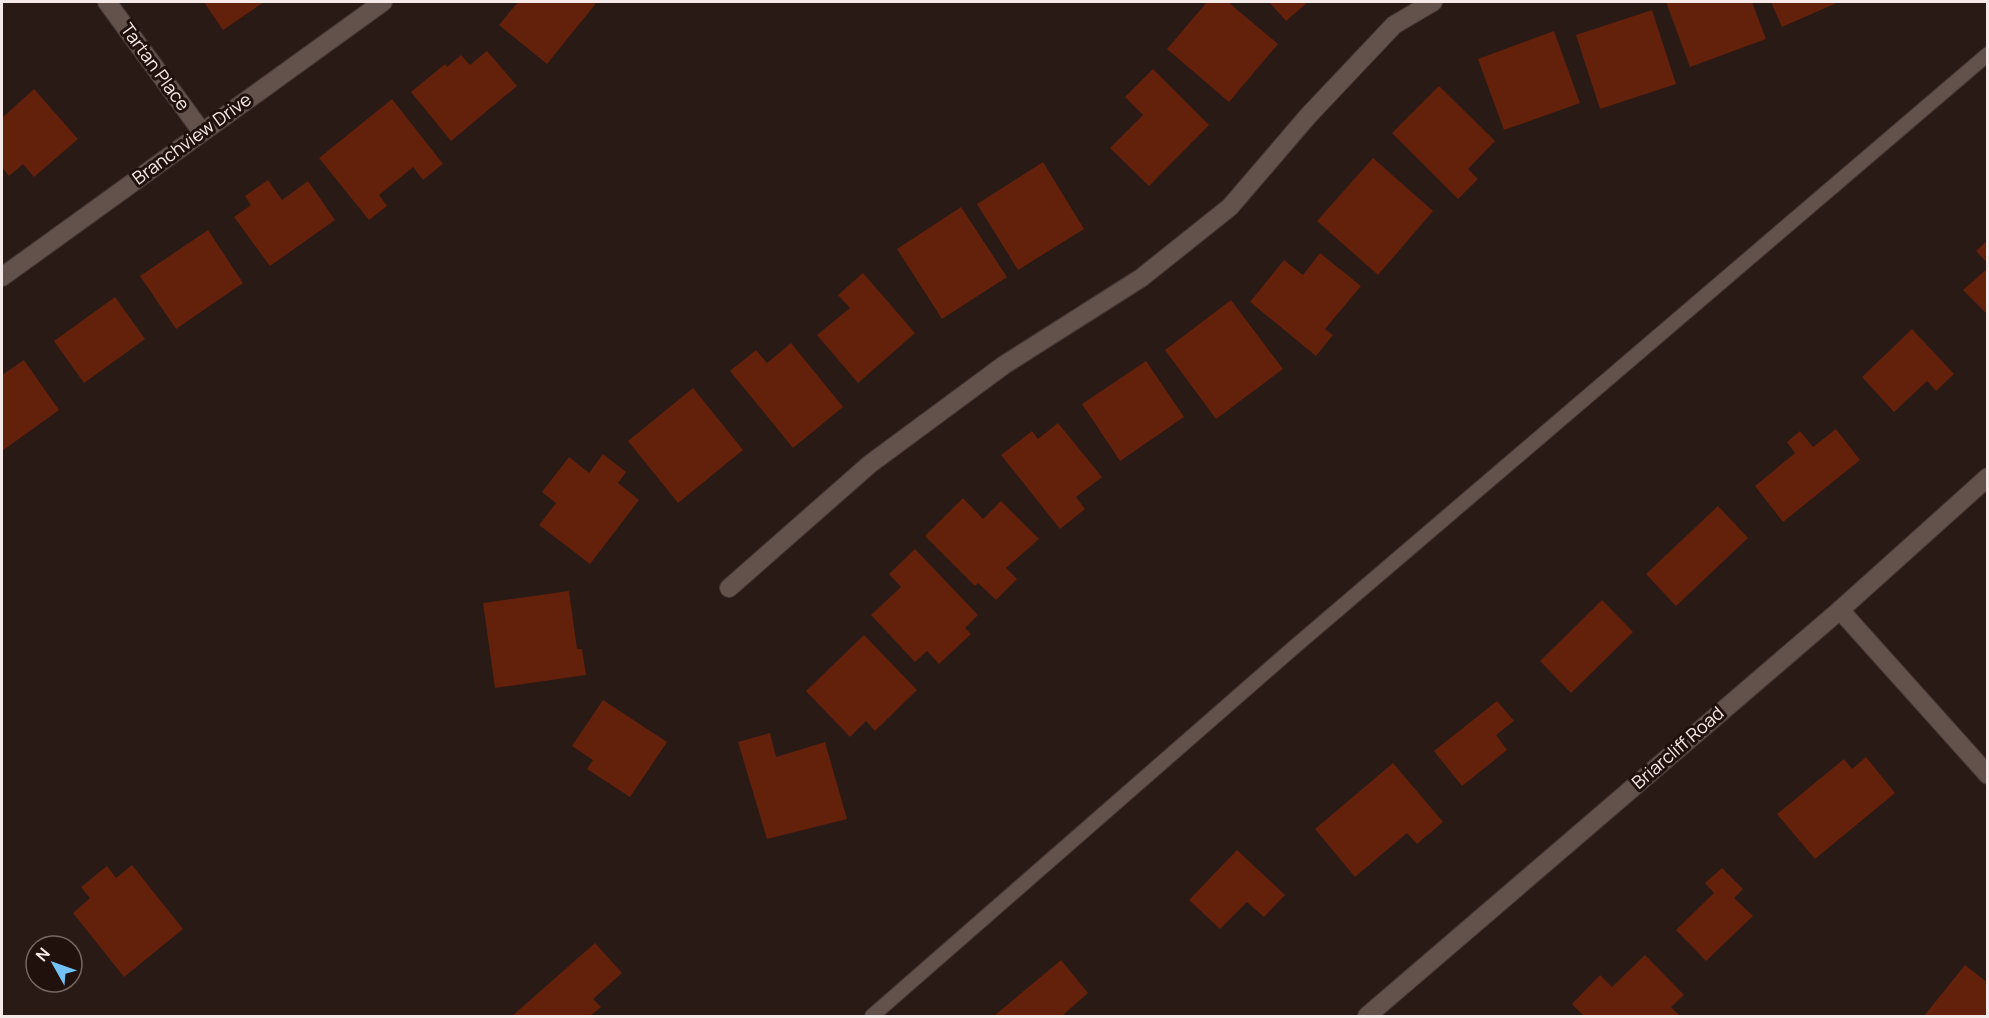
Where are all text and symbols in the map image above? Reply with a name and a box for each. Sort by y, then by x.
street label: Tartan Place [116,18,196,115]
street label: Branchview Drive [127,87,256,189]
street label: Briarcliff Road [1626,701,1728,794]
north arrow [24,934,84,994]
text: N [30,943,55,966]

